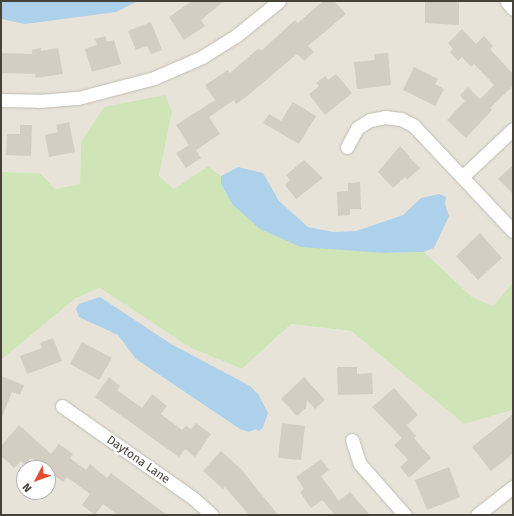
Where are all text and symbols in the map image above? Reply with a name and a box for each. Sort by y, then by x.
street label: Daytona Lane [104,433,172,487]
north arrow [16,460,56,500]
text: N [20,481,35,495]

